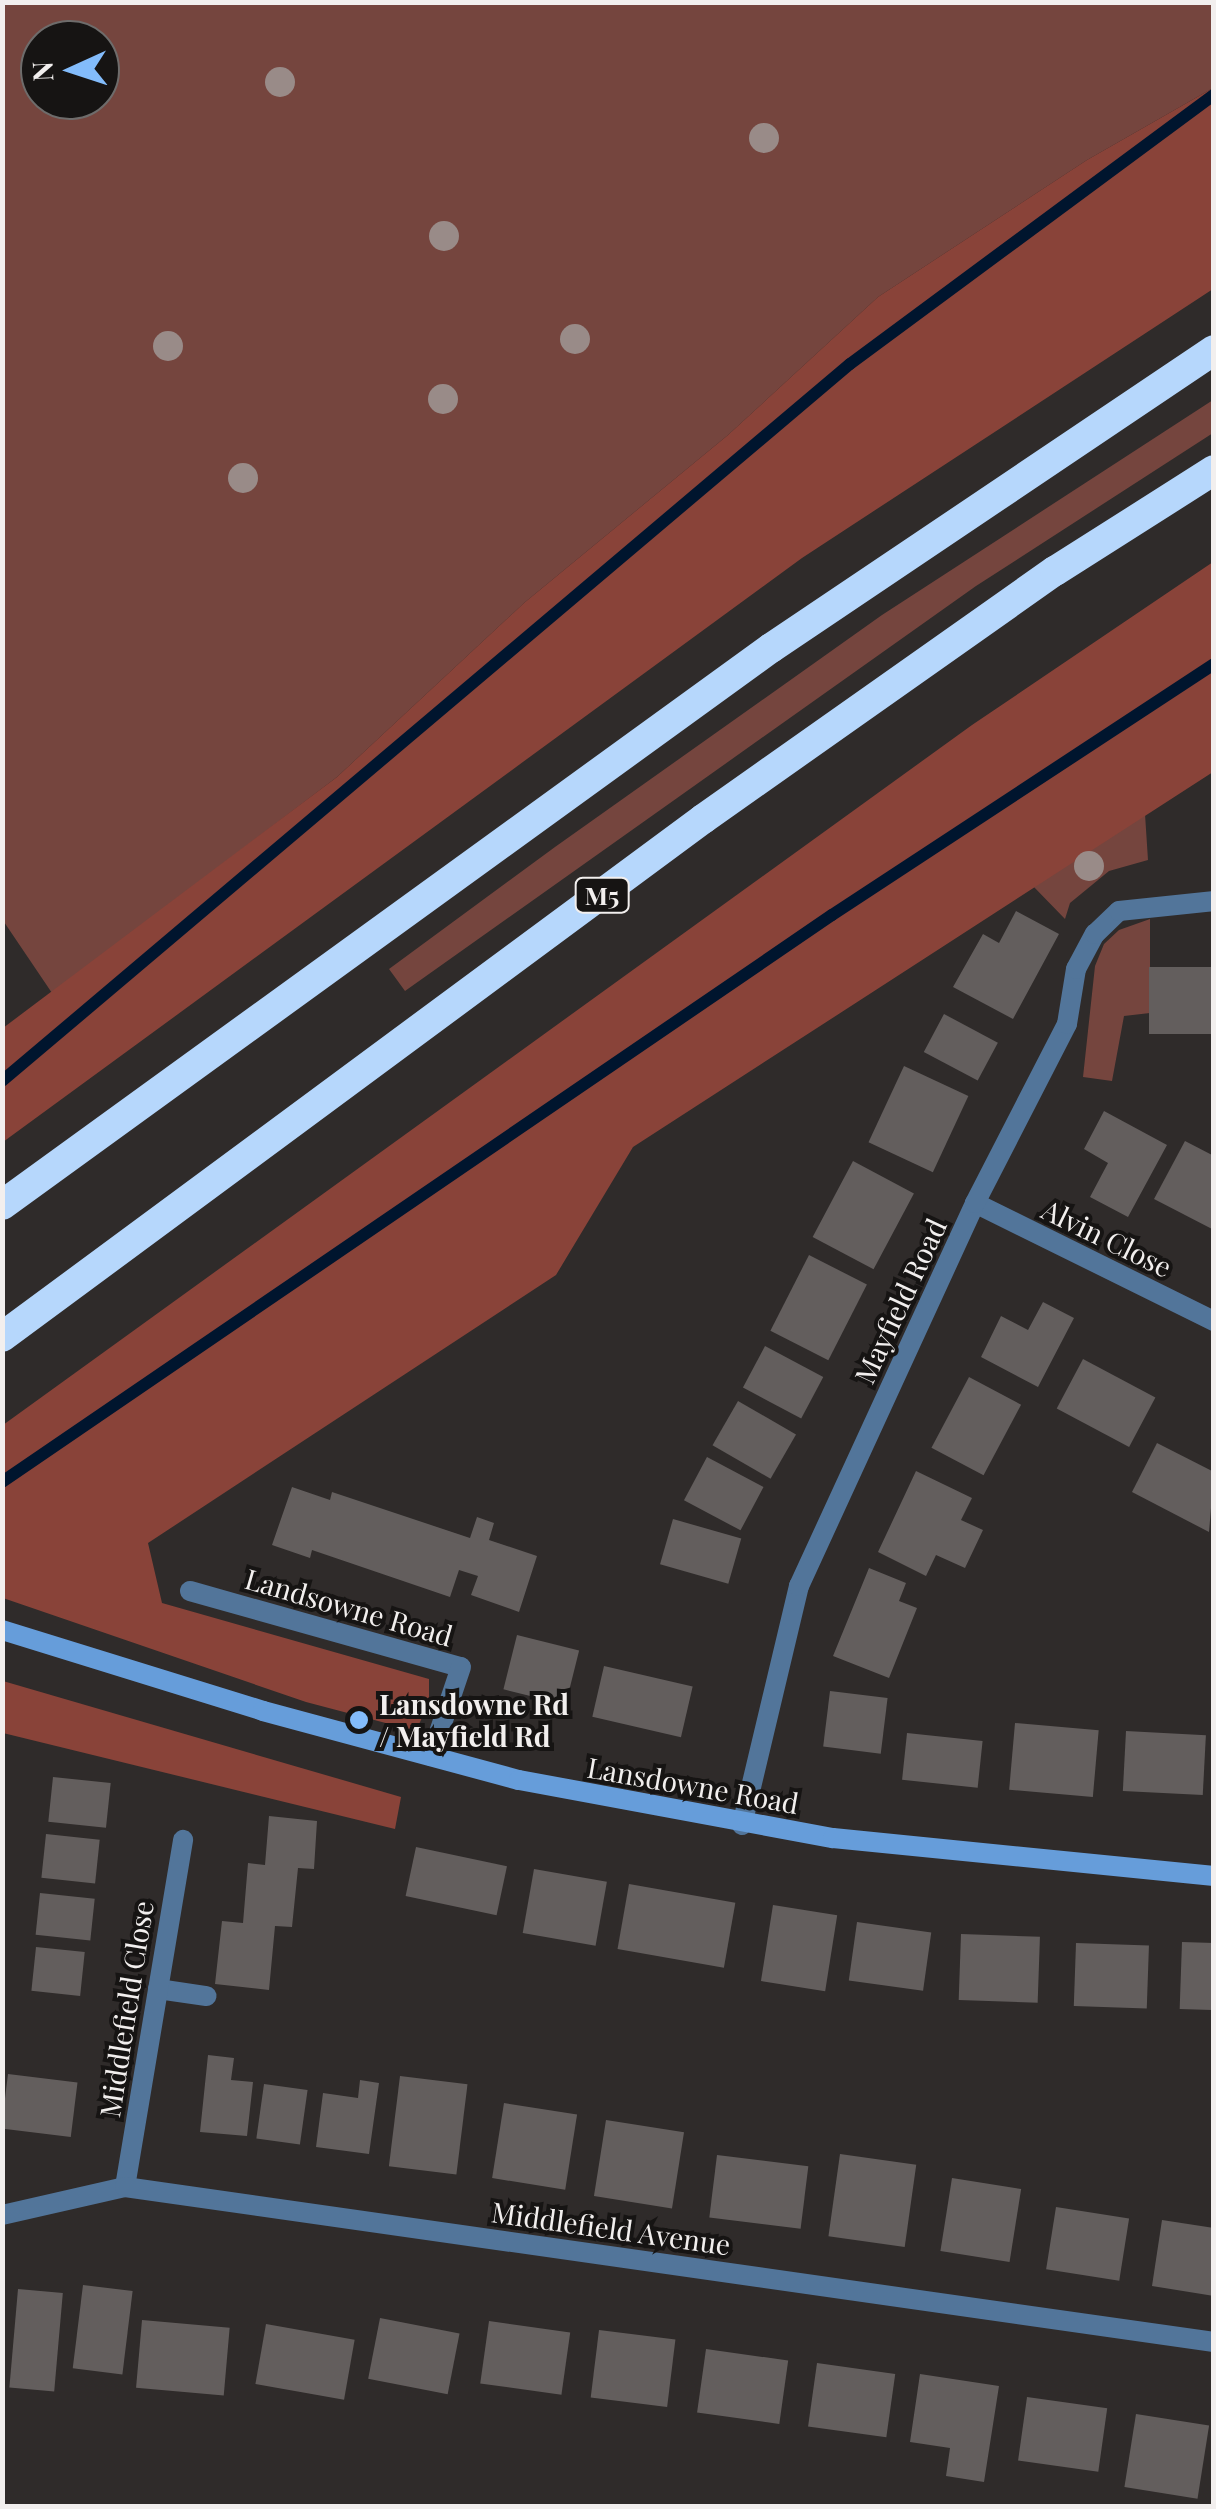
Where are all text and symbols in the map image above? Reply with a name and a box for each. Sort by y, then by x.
north arrow [20,20,120,120]
text: N [23,60,61,83]
road number: M5 [574,875,630,915]
street label: Alvin Close [1037,1192,1177,1284]
street label: Mayfield Road [847,1213,953,1389]
street label: Landsowne Road [241,1561,457,1653]
place label: Lansdowne Rd / Mayfield Rd [379,1687,569,1753]
marker: Lansdowne Rd / Mayfield Rd [348,1709,370,1731]
street label: Lansdowne Road [585,1750,801,1820]
street label: Middlefield Close [92,1898,160,2120]
street label: Middlefield Avenue [489,2195,733,2261]

